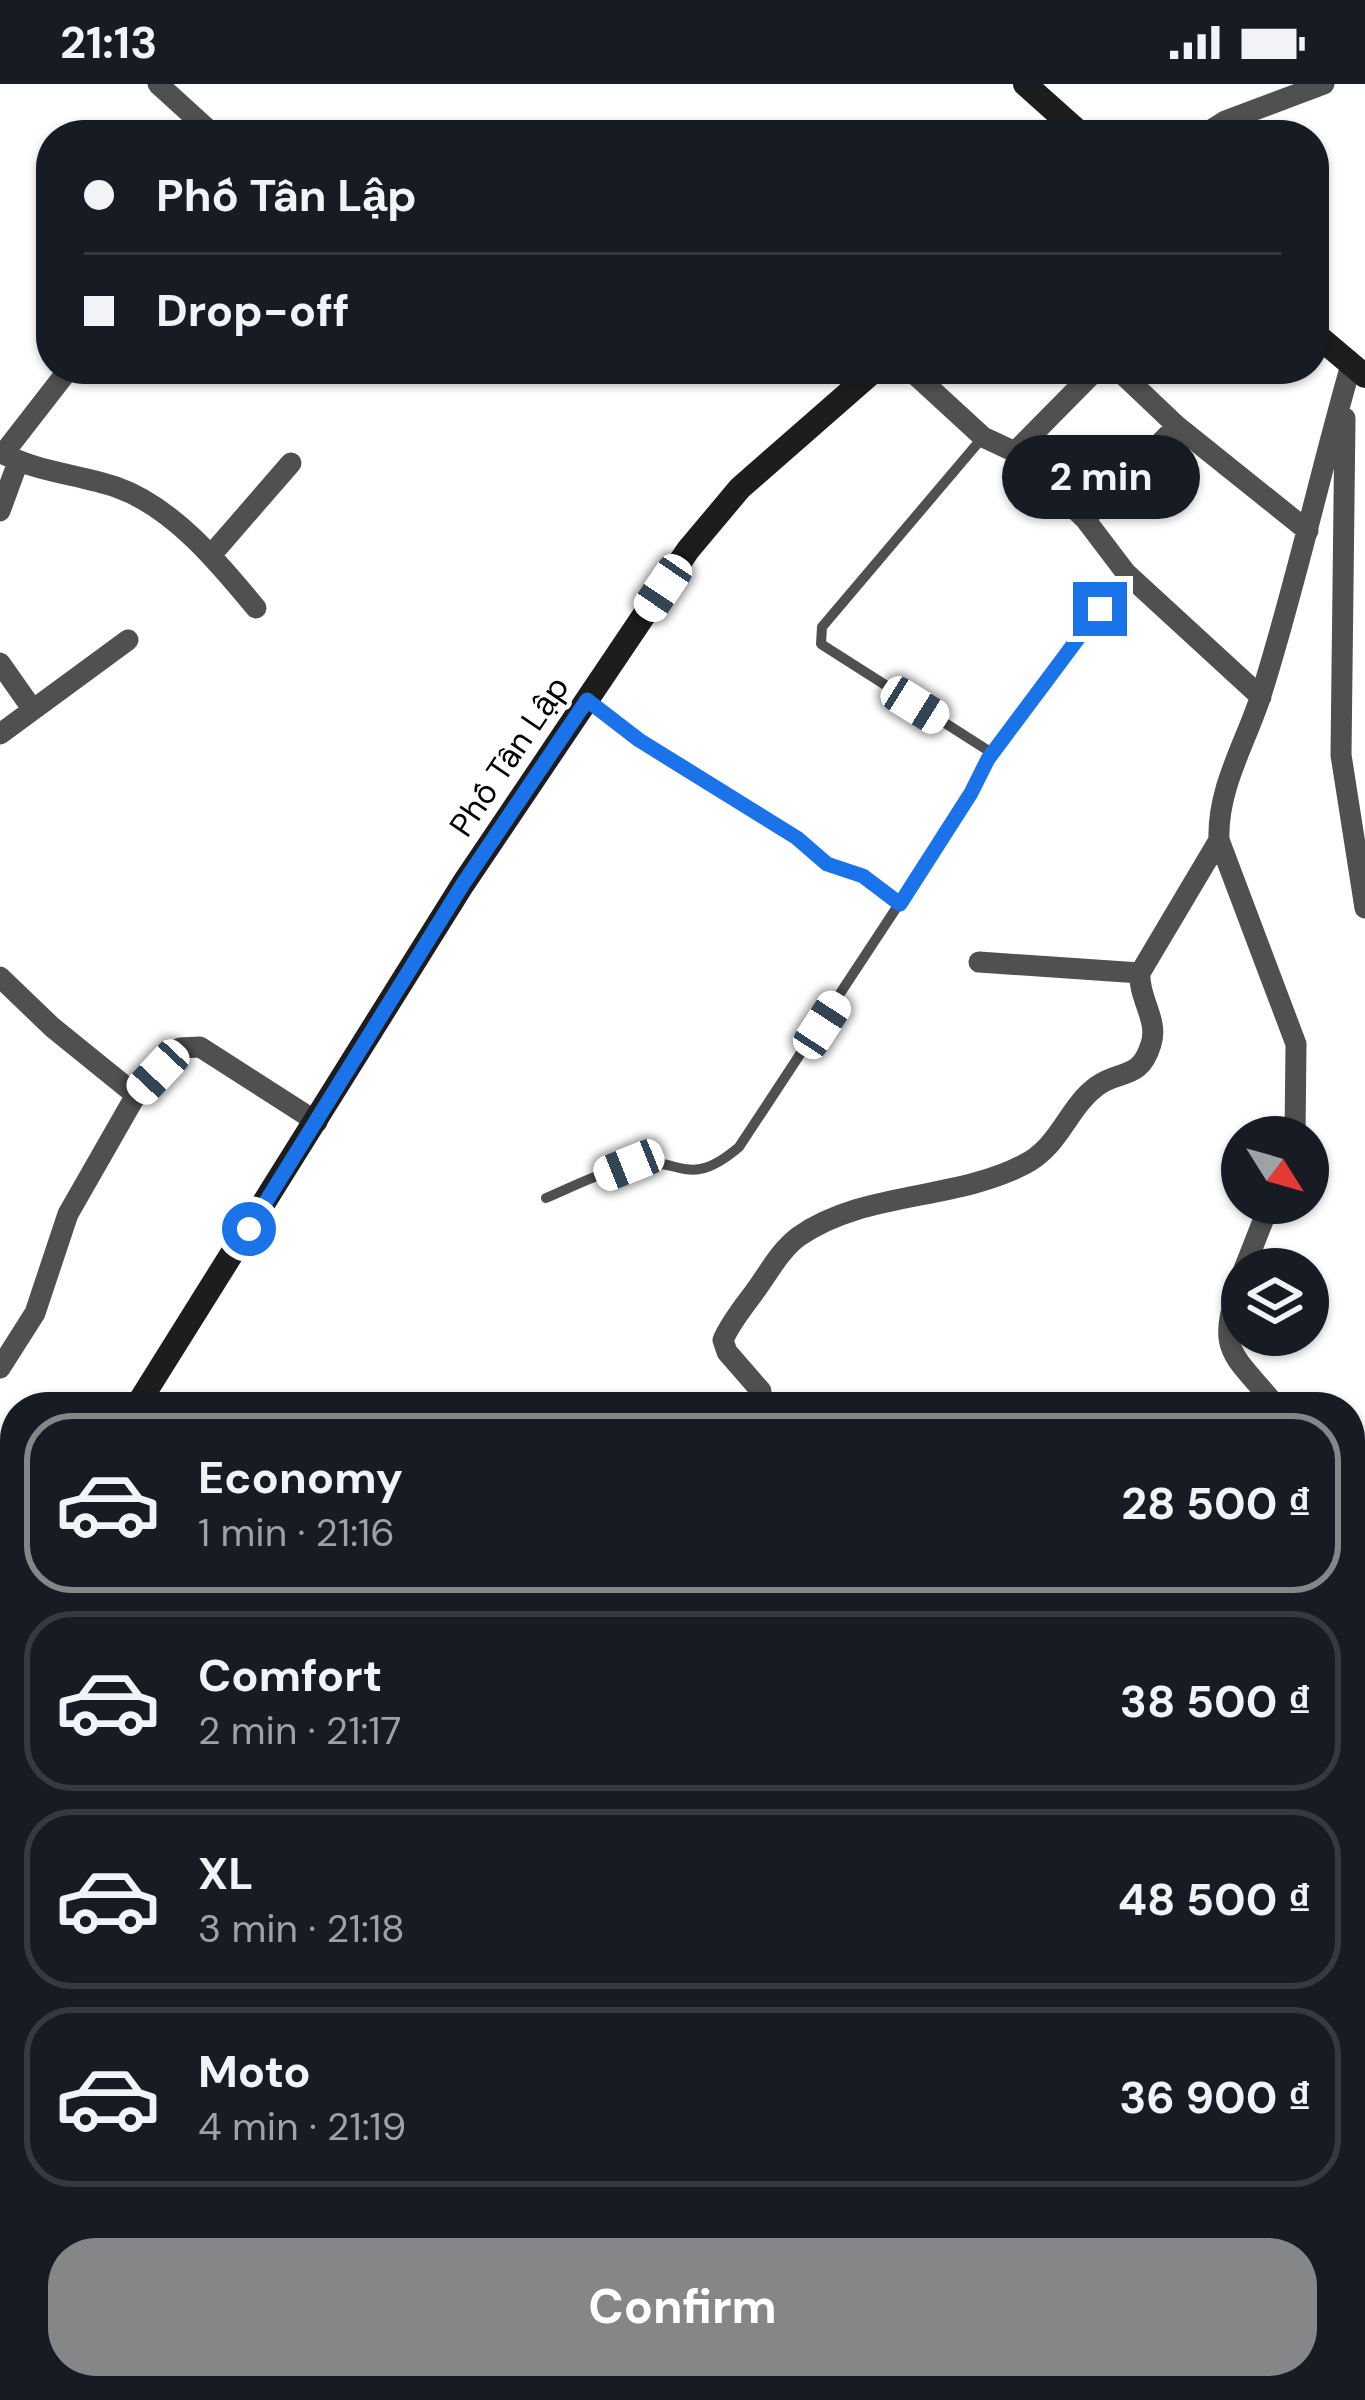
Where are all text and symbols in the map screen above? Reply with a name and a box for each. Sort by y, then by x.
text: 21:13 [60,13,157,72]
text: Phố Tân Lập [156,166,417,225]
text: Drop-off [156,281,350,340]
callout: 2 min [1001,435,1199,519]
text: 2 min [1049,451,1153,502]
car [628,548,698,628]
route end [1073,582,1127,636]
street label: Phố Tân Lập [440,667,578,845]
car [875,671,955,739]
car [787,985,857,1065]
car [120,1033,196,1111]
north arrow [1221,1116,1329,1224]
map controls [1221,1116,1329,1356]
car [589,1135,669,1195]
route start [222,1202,276,1256]
button: layers [1221,1248,1329,1356]
text: Economy [198,1448,403,1507]
icon: car [54,1449,162,1557]
text: 28 500 ₫ [1121,1474,1311,1533]
text: 1 min · 21:16 [198,1507,395,1558]
text: Comfort [198,1646,382,1705]
icon: car [54,1647,162,1755]
text: 38 500 ₫ [1120,1672,1311,1731]
text: 2 min · 21:17 [198,1705,401,1756]
text: XL [198,1844,253,1903]
icon: car [54,1845,162,1953]
text: 48 500 ₫ [1118,1870,1311,1929]
text: 3 min · 21:18 [198,1903,405,1954]
text: Moto [198,2042,311,2101]
icon: car [54,2043,162,2151]
text: 36 900 ₫ [1119,2068,1311,2127]
text: 4 min · 21:19 [198,2101,406,2152]
button: Confirm [48,2238,1317,2376]

